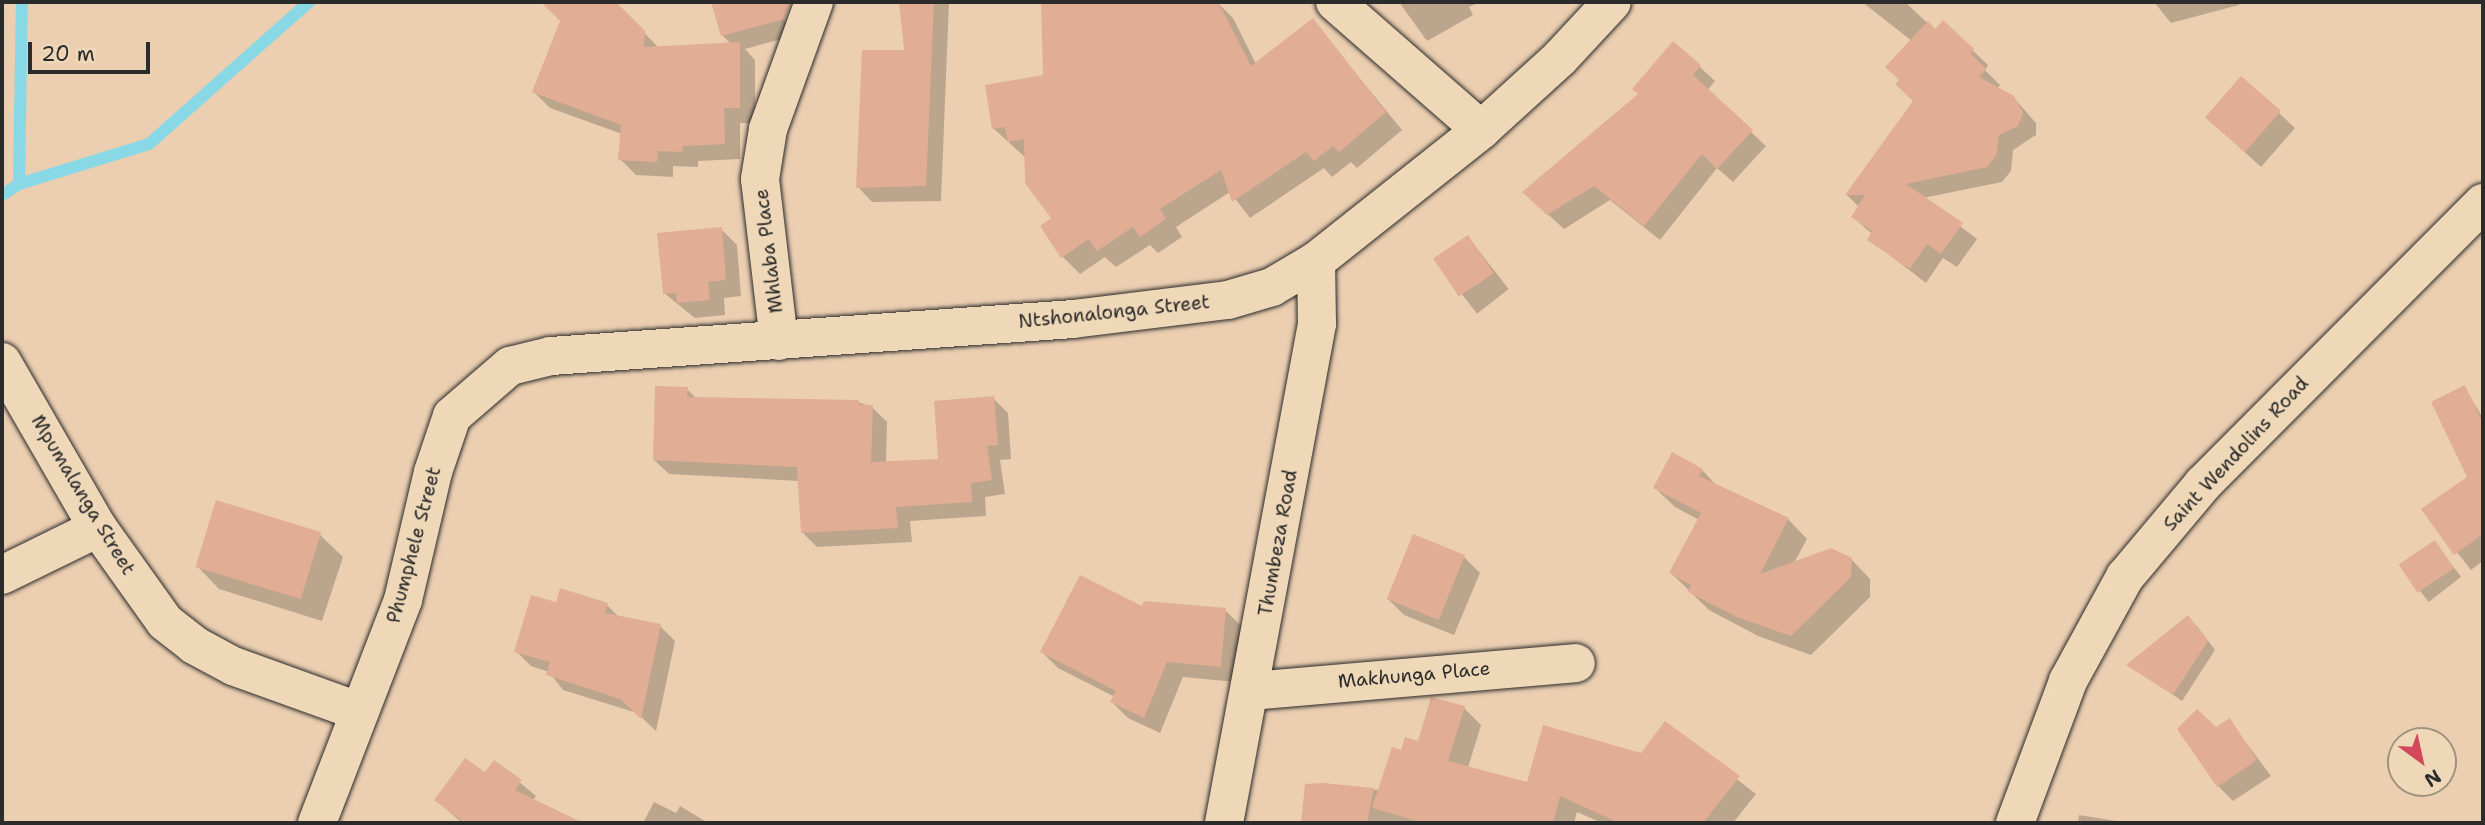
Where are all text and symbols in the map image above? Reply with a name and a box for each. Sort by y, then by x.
scale bar [32,28,154,72]
text: 20 m [41,40,95,68]
street label: Mhlaba Place [750,188,788,314]
street label: Ntshonalonga Street [1017,291,1211,333]
street label: Saint Wendolins Road [2159,372,2313,536]
street label: Mpumalanga Street [26,411,140,579]
street label: Phumphele Street [382,464,446,626]
street label: Thumbeza Road [1254,468,1302,618]
street label: Makhunga Place [1337,657,1491,693]
north arrow [2387,727,2457,797]
text: N [2419,764,2446,793]

